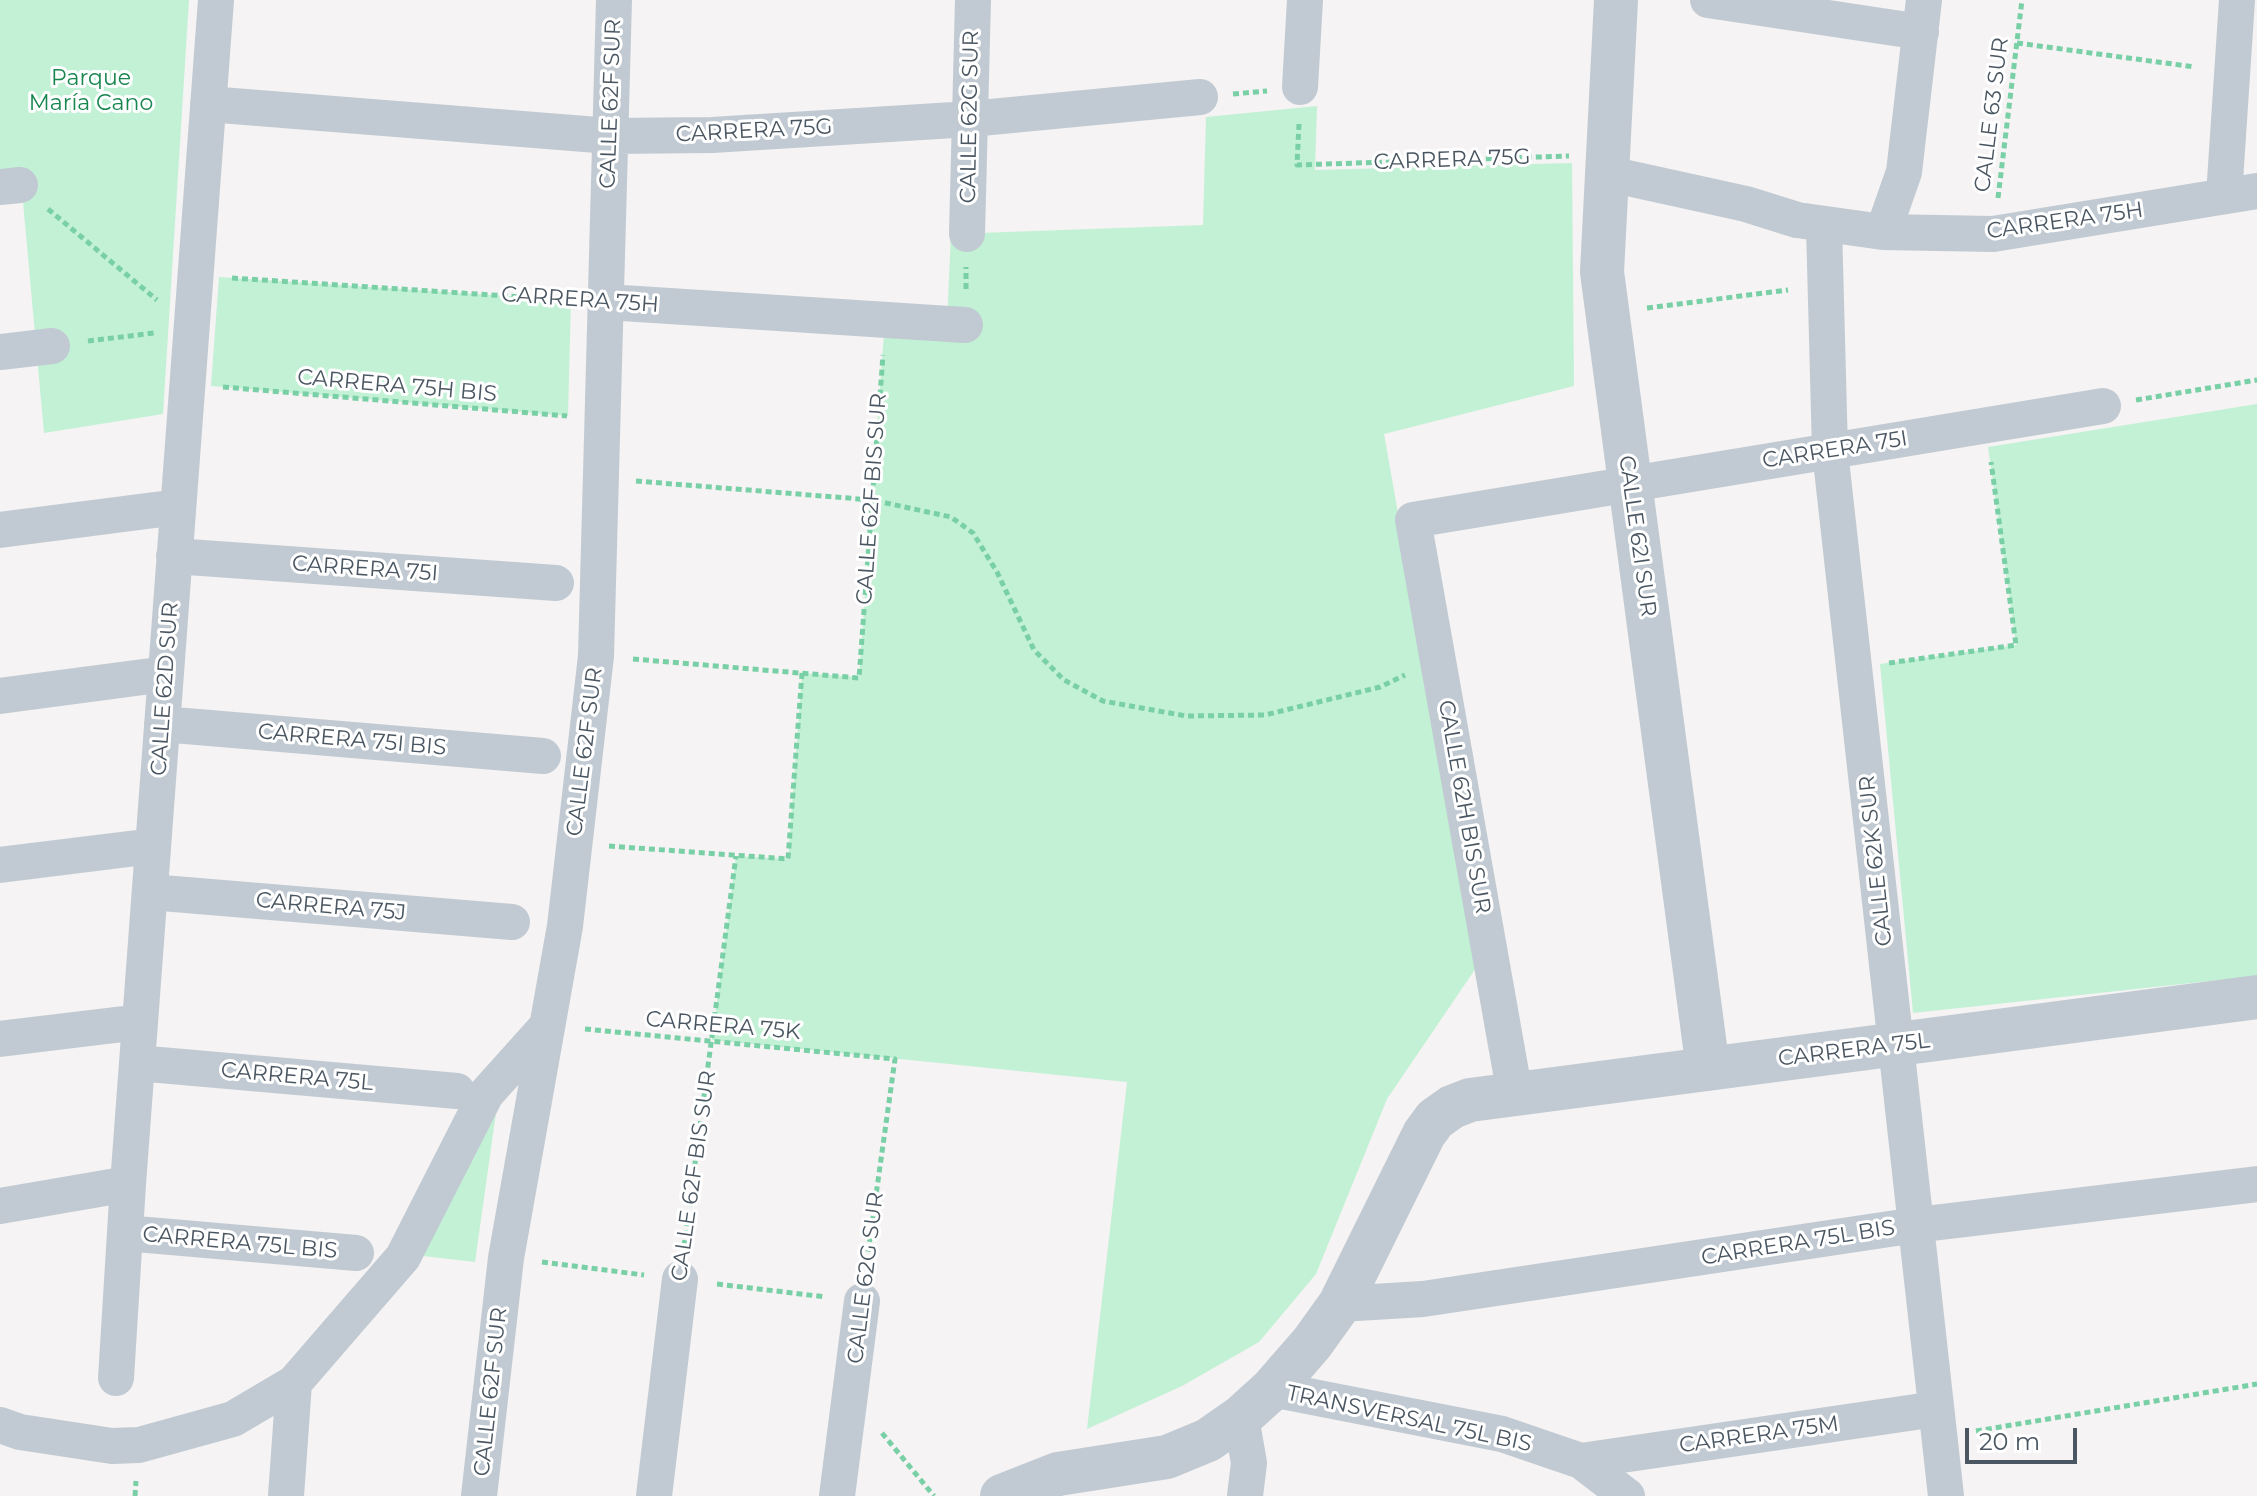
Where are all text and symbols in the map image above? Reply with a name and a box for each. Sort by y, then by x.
street label: CALLE 62F SUR [595,19,627,189]
street label: CALLE 62G SUR [955,30,985,204]
street label: CALLE 63 SUR [1969,36,2015,194]
park label: Parque María Cano [29,66,153,118]
street label: CARRERA 75G [675,114,833,148]
street label: CARRERA 75G [1373,144,1531,176]
street label: CARRERA 75H [1985,197,2145,245]
street label: CARRERA 75H [500,281,660,319]
street label: CARRERA 75H BIS [296,364,498,408]
street label: CALLE 62F BIS SUR [851,392,893,606]
street label: CARRERA 75I [1761,425,1909,475]
street label: CALLE 62I SUR [1613,454,1661,618]
street label: CARRERA 75I [291,551,439,587]
street label: CALLE 62D SUR [146,601,184,777]
street label: CALLE 62F SUR [562,666,608,838]
street label: CALLE 62H BIS SUR [1432,698,1496,916]
street label: CARRERA 75I BIS [257,719,447,761]
street label: CALLE 62K SUR [1854,774,1898,948]
street label: CARRERA 75J [255,887,407,927]
street label: CARRERA 75K [644,1006,802,1046]
street label: CARRERA 75L [1777,1028,1931,1072]
street label: CARRERA 75L [220,1057,374,1097]
street label: CALLE 62F BIS SUR [666,1069,722,1283]
street label: CALLE 62G SUR [842,1191,890,1365]
street label: CARRERA 75L BIS [1699,1215,1897,1271]
street label: CARRERA 75L BIS [142,1221,338,1265]
street label: CALLE 62F SUR [469,1306,513,1478]
street label: TRANSVERSAL 75L BIS [1284,1380,1534,1458]
street label: CARRERA 75M [1677,1411,1841,1459]
scale bar [1969,1412,2081,1462]
text: 20 m [1979,1427,2040,1456]

